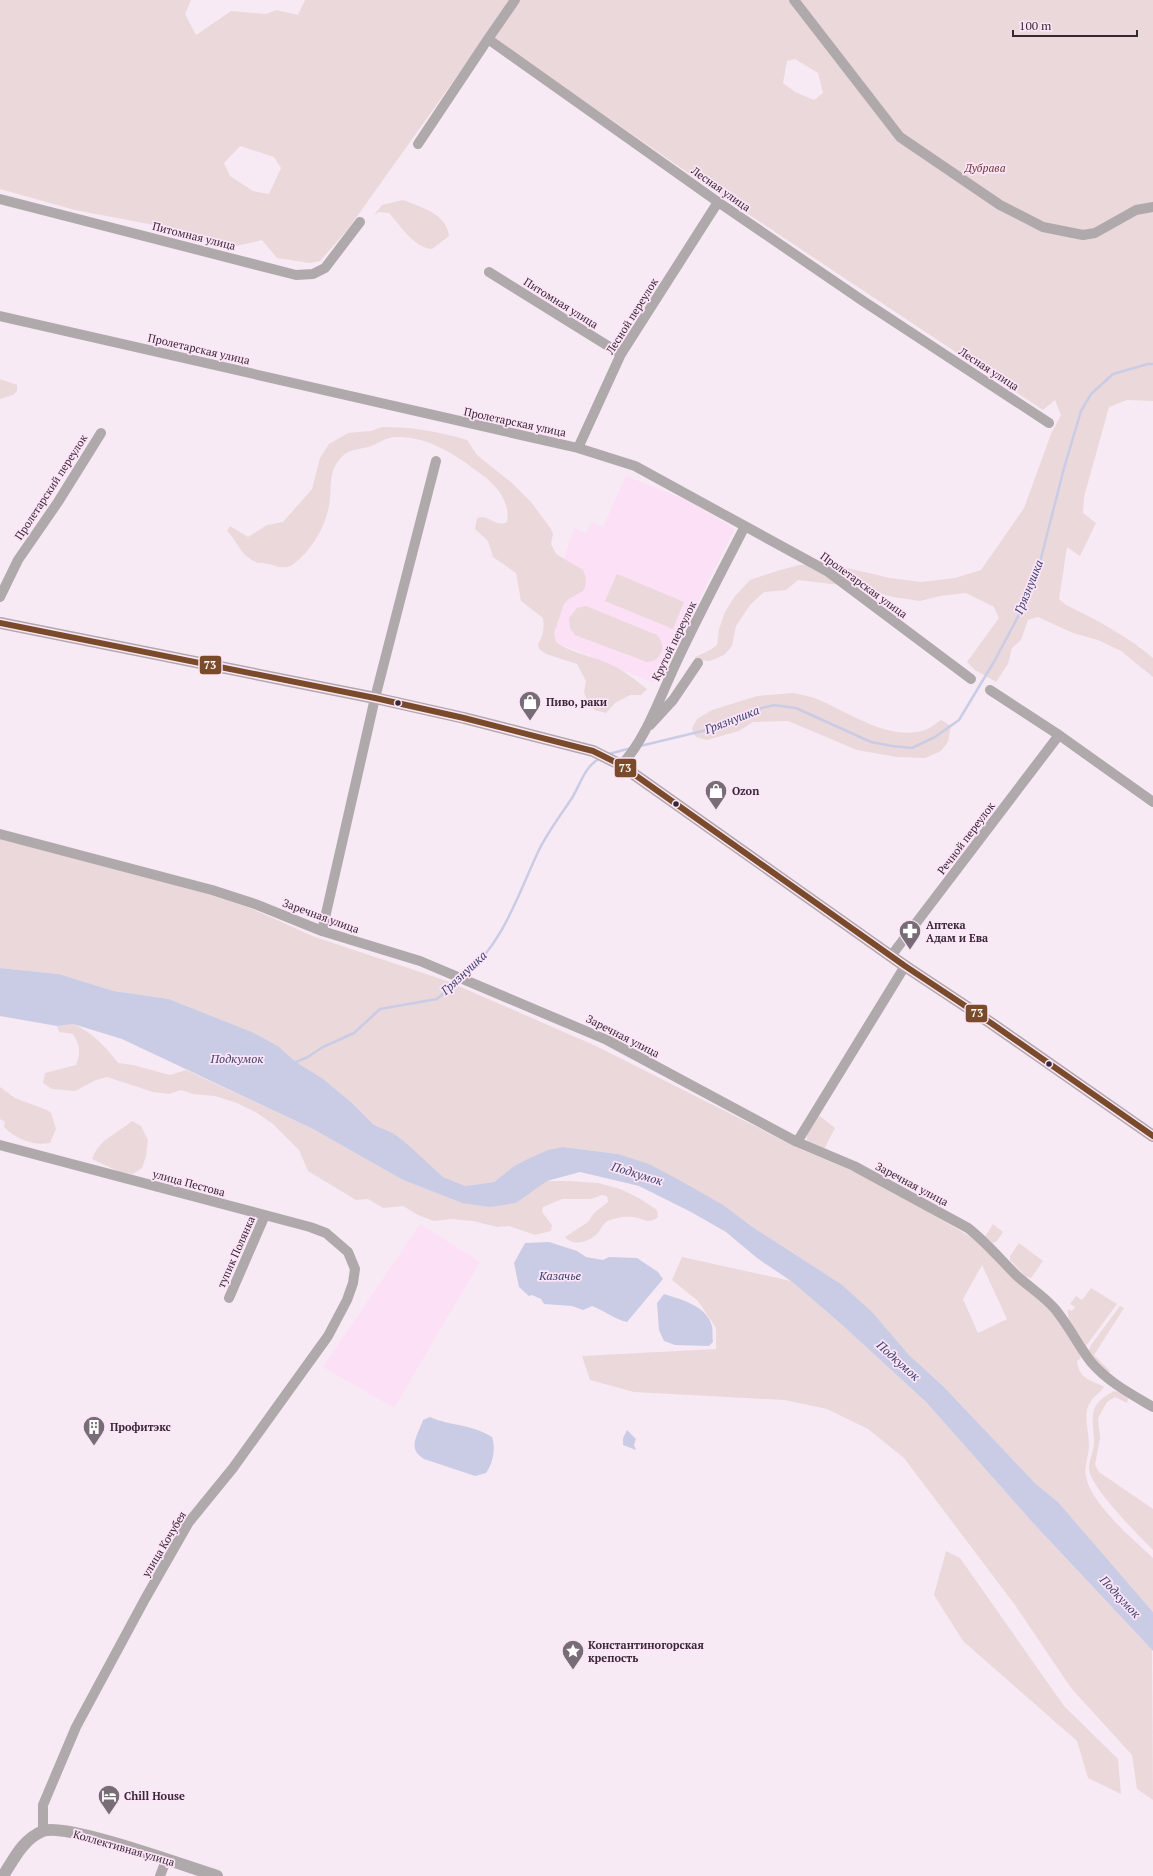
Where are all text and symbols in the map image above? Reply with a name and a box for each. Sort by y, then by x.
scale bar [1013,12,1137,38]
text: 100 m [1019,18,1052,33]
park label: Дубрава [963,161,1006,175]
street label: Лесная улица [688,163,754,215]
street label: Питомная улица [151,219,238,253]
street label: Питомная улица [521,274,601,332]
street label: Лесной переулок [602,275,661,358]
street label: Пролетарская улица [147,330,252,368]
street label: Лесная улица [955,344,1022,394]
street label: Пролетарская улица [463,404,568,440]
street label: Пролетарский переулок [12,432,90,542]
street label: Пролетарская улица [818,549,911,622]
water label: Грязнушка [1010,557,1046,617]
street label: Крутой переулок [649,599,699,683]
line badge: 73 [199,655,222,675]
text: 73 [204,658,216,672]
shop icon: Пиво, раки [517,689,543,722]
place label: Пиво, раки [546,695,608,709]
unlabelled marker [393,698,403,708]
water label: Грязнушка [701,702,761,737]
line badge: 73 [614,758,637,778]
text: 73 [619,761,631,775]
shop icon: Ozon [703,778,729,811]
place label: Ozon [732,784,759,798]
unlabelled marker [671,799,681,809]
street label: Речной переулок [934,799,998,877]
street label: Заречная улица [281,896,362,936]
pharmacy icon: Аптека Адам и Ева [897,918,923,951]
place label: Аптека Адам и Ева [926,918,988,945]
water label: Грязнушка [437,948,490,998]
line badge: 73 [965,1004,988,1023]
text: 73 [971,1006,983,1020]
street label: Заречная улица [584,1012,662,1061]
water label: Подкумок [210,1051,263,1066]
unlabelled marker [1044,1059,1054,1069]
water label: Подкумок [609,1158,665,1188]
street label: Заречная улица [873,1159,951,1209]
street label: улица Пестова [150,1166,227,1199]
street label: тупик Полянка [214,1214,258,1290]
water label: Казачье [538,1268,582,1283]
water label: Подкумок [873,1337,923,1384]
building icon: Профитэкс [81,1414,107,1447]
place label: Профитэкс [110,1420,172,1434]
street label: улица Кочубея [138,1508,189,1580]
water label: Подкумок [1096,1571,1144,1621]
place icon: Константиногорская крепость [560,1638,586,1671]
place label: Константиногорская крепость [588,1638,704,1665]
hotel icon: Chill House [96,1783,122,1816]
place label: Chill House [124,1789,185,1803]
street label: Коллективная улица [72,1827,177,1869]

